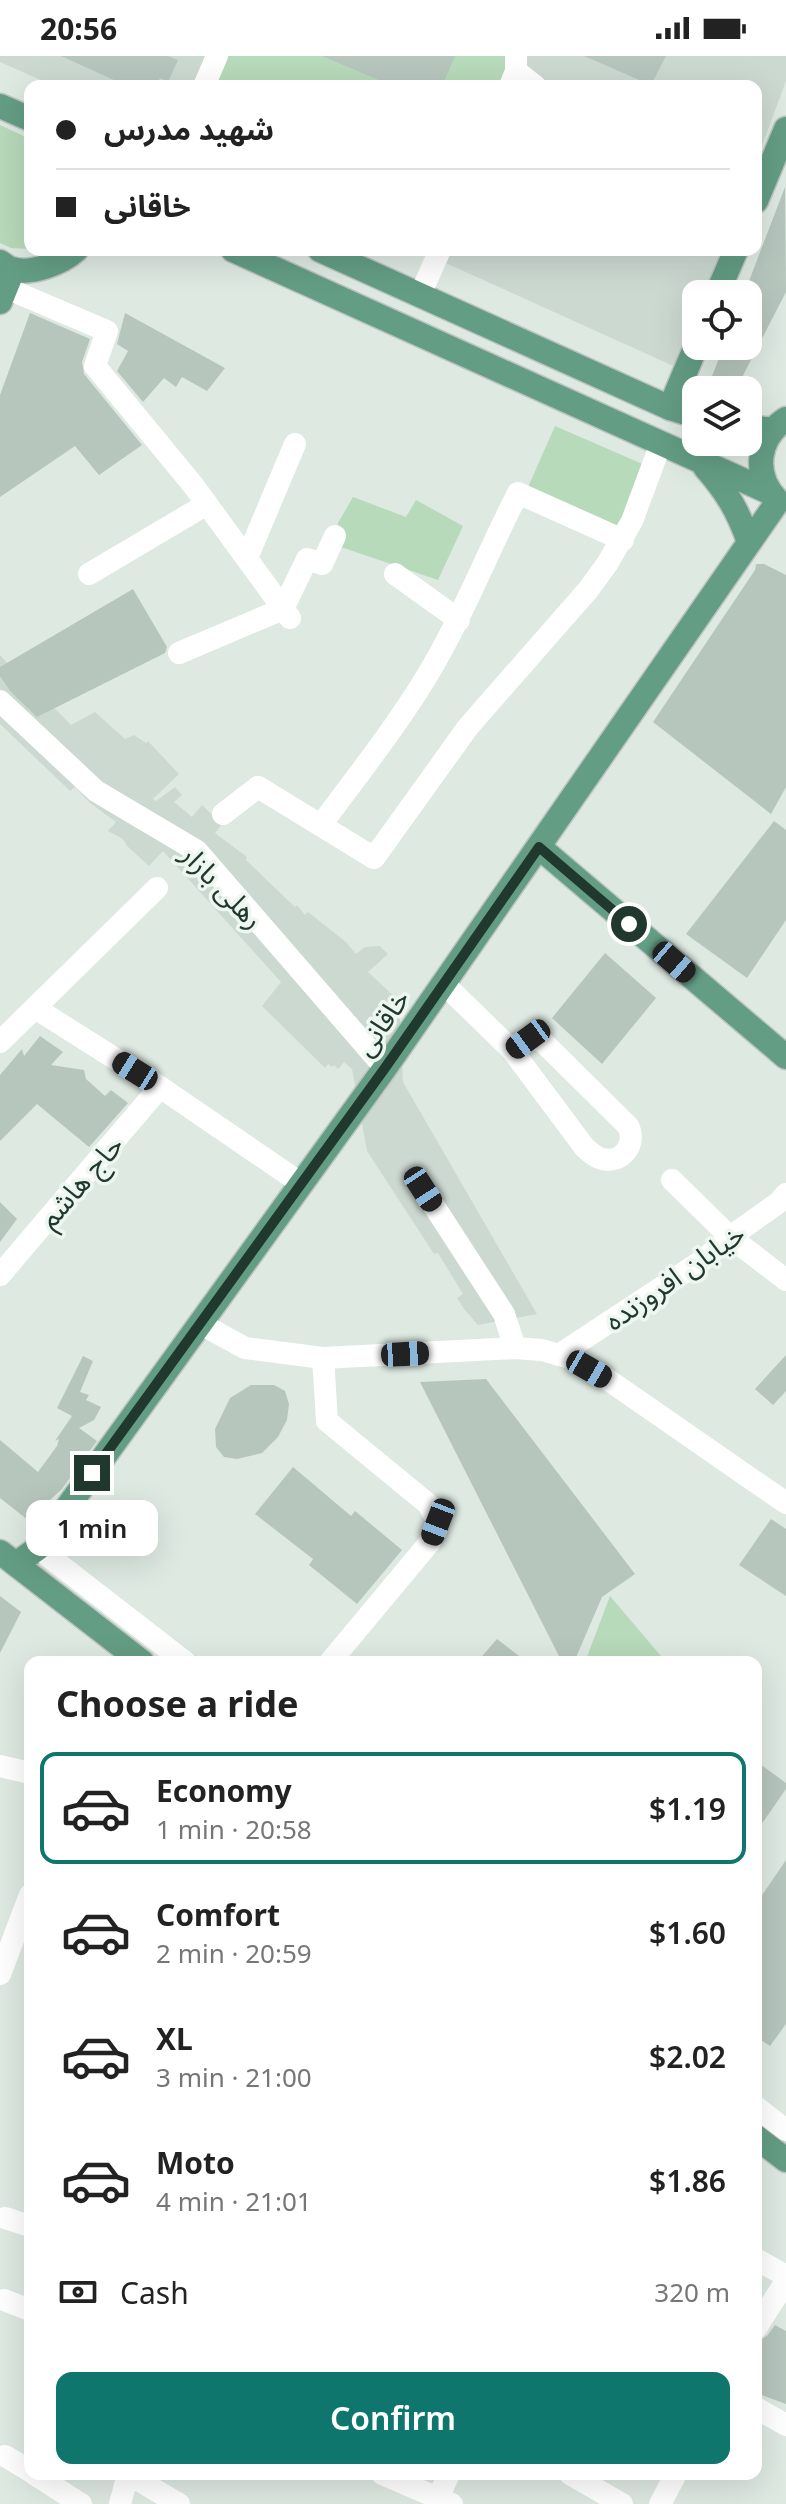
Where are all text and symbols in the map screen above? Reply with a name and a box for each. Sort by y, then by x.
text: 20:56 [40,8,117,49]
text: شهید مدرس [104,108,274,149]
text: خاقانی [104,185,191,226]
map controls [682,280,762,456]
button: locate [682,280,762,360]
button: layers [682,376,762,456]
street label: رهلی بازار [173,835,273,937]
route start [611,906,647,942]
car [648,937,700,987]
street label: خاقانی [344,981,418,1063]
car [502,1015,554,1063]
car [108,1048,162,1094]
street label: حاج هاشم [29,1126,134,1238]
car [400,1162,446,1216]
street label: خیابان افروزنده [596,1214,752,1338]
car [380,1341,430,1367]
car [562,1347,616,1391]
route end [74,1455,110,1491]
car [418,1495,458,1549]
callout: 1 min [26,1501,158,1557]
text: 1 min [57,1510,127,1546]
text: Choose a ride [56,1679,298,1728]
text: Economy [156,1770,292,1811]
icon: car [60,1772,132,1844]
text: $1.19 [649,1788,726,1829]
text: 1 min · 20:58 [156,1811,312,1847]
text: Comfort [156,1894,280,1935]
icon: car [60,1896,132,1968]
text: $1.60 [649,1912,726,1953]
text: 2 min · 20:59 [156,1935,312,1971]
text: XL [156,2018,193,2059]
icon: car [60,2020,132,2092]
text: $2.02 [649,2036,726,2077]
text: 3 min · 21:00 [156,2059,312,2095]
text: Moto [156,2142,235,2183]
icon: car [60,2144,132,2216]
text: $1.86 [649,2160,726,2201]
text: 4 min · 21:01 [156,2183,312,2219]
icon: cash [56,2270,100,2314]
text: Cash [120,2272,189,2313]
text: 320 m [654,2274,730,2310]
button: Confirm [56,2372,730,2464]

